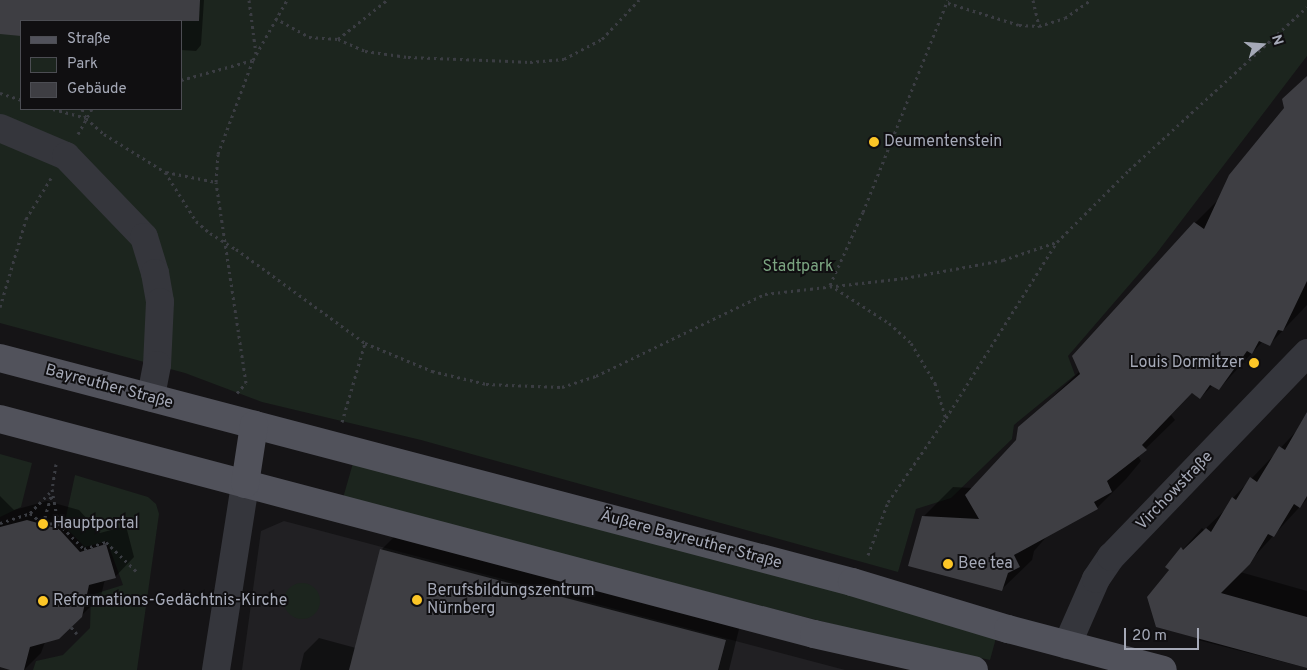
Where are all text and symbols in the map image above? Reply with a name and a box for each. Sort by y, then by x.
legend [20,20,182,110]
north arrow [1237,20,1287,70]
text: Straße [67,30,111,49]
text: N [1267,33,1286,48]
text: Park [67,55,98,74]
text: Gebäude [67,80,127,99]
place label: Deumentenstein [884,132,1002,152]
marker: Deumentenstein [868,136,880,148]
park label: Stadtpark [763,257,833,277]
place label: Louis Dormitzer [1130,353,1244,373]
marker: Louis Dormitzer [1248,357,1260,369]
street label: Bayreuther Straße [43,361,175,413]
street label: Virchowstraße [1133,448,1217,534]
street label: Äußere Bayreuther Straße [598,507,784,573]
place label: Hauptportal [53,514,139,534]
marker: Hauptportal [37,518,49,530]
place label: Bee tea [958,554,1013,574]
marker: Bee tea [942,558,954,570]
place label: Berufsbildungszentrum Nürnberg [427,581,594,619]
place label: Reformations-Gedächtnis-Kirche [53,591,287,611]
marker: Berufsbildungszentrum Nürnberg [411,594,423,606]
marker: Reformations-Gedächtnis-Kirche [37,595,49,607]
scale bar [1127,618,1202,650]
text: 20 m [1132,627,1167,646]

